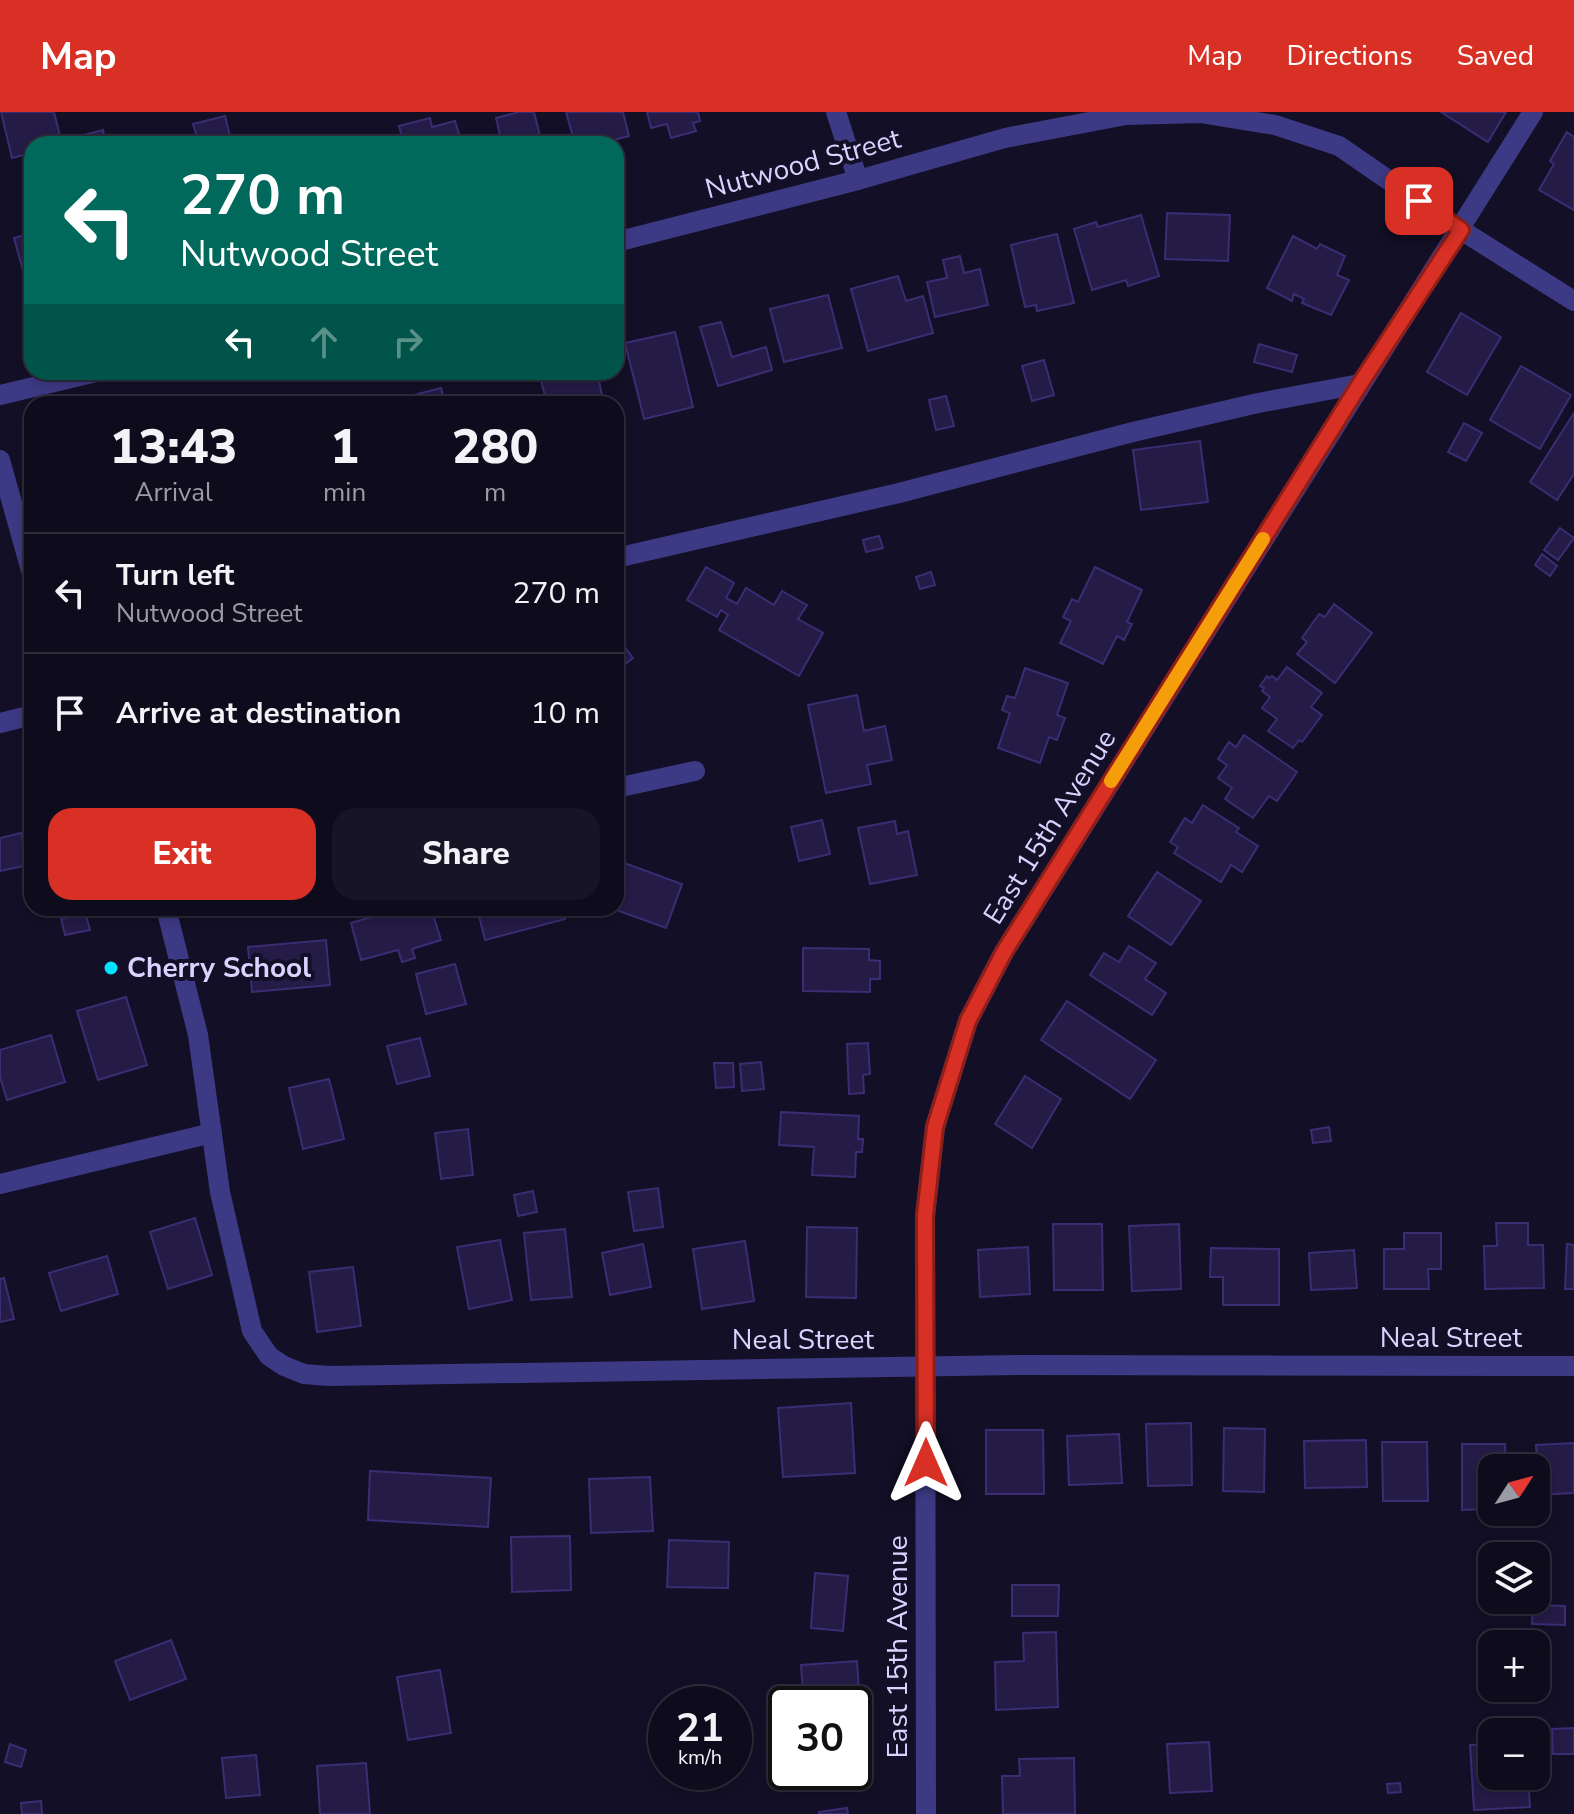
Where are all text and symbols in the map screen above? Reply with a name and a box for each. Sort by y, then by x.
text: Map [40,31,117,82]
text: Map [1187,37,1242,75]
text: Directions [1286,37,1413,75]
text: Saved [1457,37,1534,75]
street label: Nutwood Street [701,120,905,208]
text: 270 m [180,157,345,234]
pin [1385,167,1453,235]
icon: left [48,168,152,272]
icon: arrive [1397,179,1441,223]
text: Nutwood Street [180,230,438,279]
icon: left [218,320,262,364]
icon: ahead [302,320,346,364]
icon: right [386,320,430,364]
text: 13:43 [110,414,237,480]
text: 1 [330,414,359,480]
text: 280 [452,414,538,480]
text: Arrival [134,475,213,510]
text: min [323,475,366,510]
text: m [484,475,506,510]
text: Turn left [116,555,234,596]
icon: left [48,571,92,615]
text: 270 m [513,573,600,614]
text: Nutwood Street [116,596,302,631]
icon: arrive [48,691,92,735]
text: Arrive at destination [116,693,401,734]
text: 10 m [531,693,600,734]
street label: East 15th Avenue [975,722,1125,932]
button: Exit [48,808,316,900]
button: Share [332,808,600,900]
place label: Cherry School [127,949,311,987]
marker: Cherry School [102,959,120,977]
street label: Neal Street [1380,1319,1522,1357]
street label: Neal Street [732,1321,874,1359]
position arrow [884,1421,968,1505]
north arrow [1478,1454,1550,1526]
map controls [1478,1454,1550,1790]
street label: East 15th Avenue [879,1535,917,1759]
button: layers [1478,1542,1550,1614]
button: + [1478,1630,1550,1702]
speed limit sign: 30 [768,1686,872,1790]
text: 21 [676,1701,724,1755]
button: − [1478,1718,1550,1790]
text: km/h [678,1744,722,1771]

